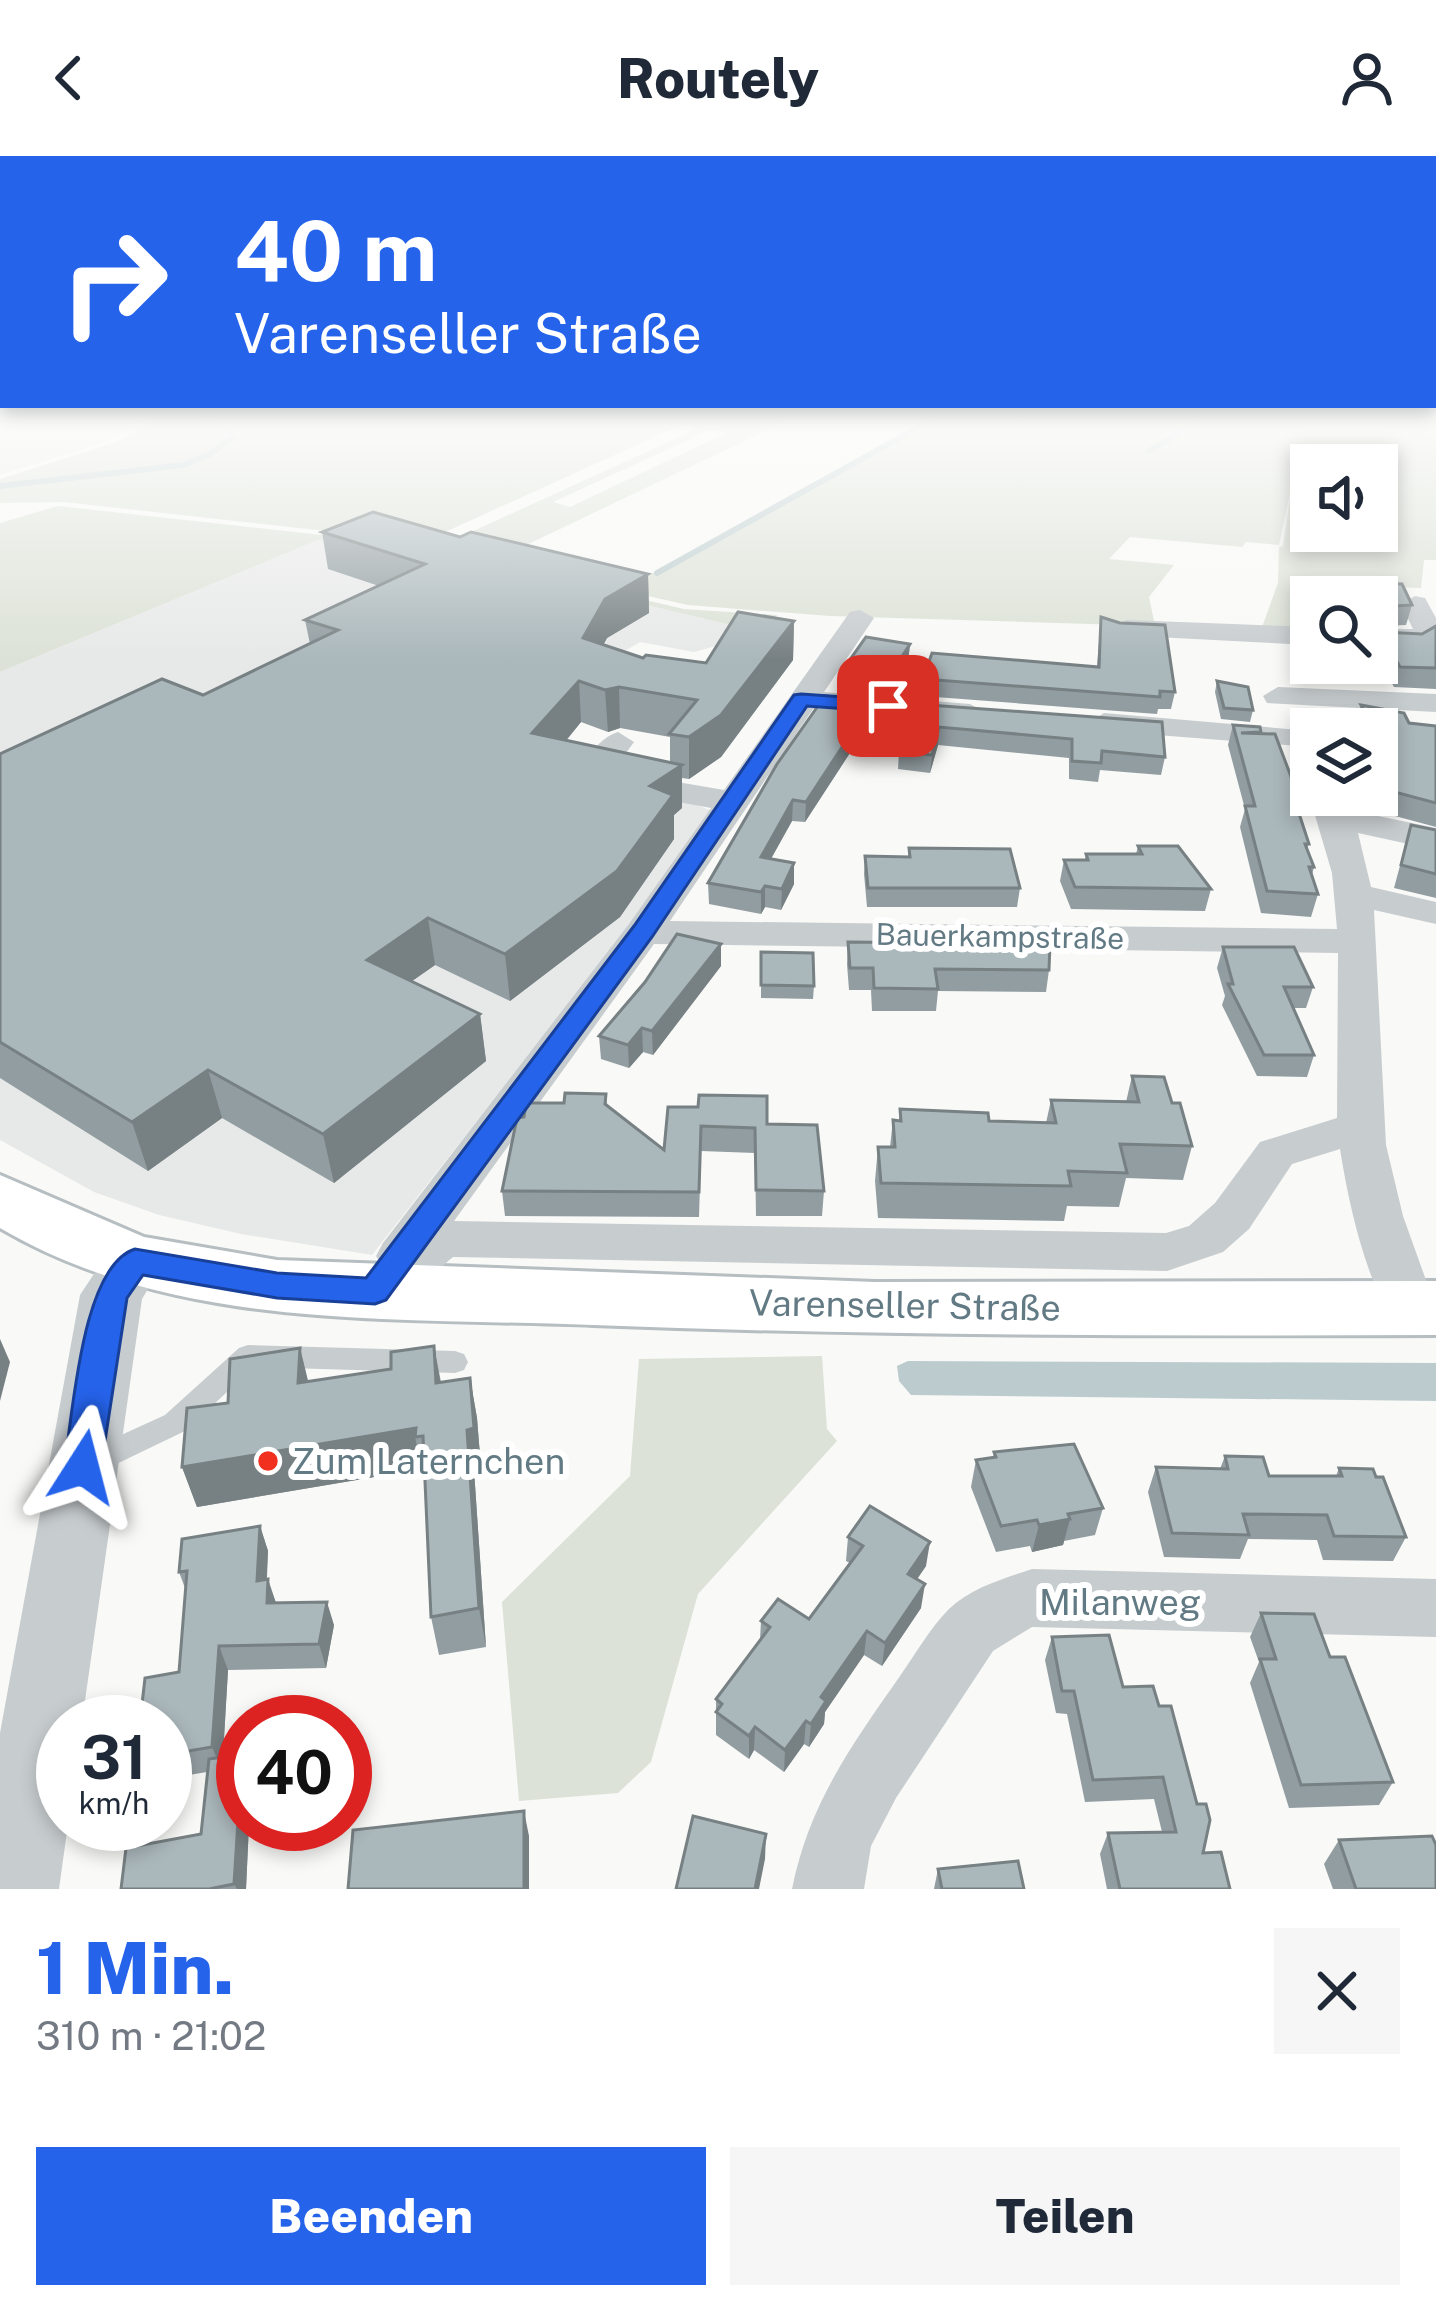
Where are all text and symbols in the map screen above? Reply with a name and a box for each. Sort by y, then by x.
icon: back [36,45,102,111]
icon: person [1334,45,1400,111]
text: Routely [617,47,819,110]
text: 40 m [234,201,437,300]
icon: right [36,204,192,360]
text: Varenseller Straße [234,302,702,365]
map controls [1290,444,1398,816]
button: sound [1290,444,1398,552]
button: search [1290,576,1398,684]
pin [837,655,939,757]
icon: arrive [855,673,921,739]
button: layers [1290,708,1398,816]
street label: Bauerkampstraße [875,916,1125,956]
street label: Varenseller Straße [749,1281,1061,1329]
position arrow [20,1404,146,1530]
place label: Zum Laternchen [292,1440,565,1482]
marker: Zum Laternchen [255,1448,281,1474]
street label: Milanweg [1039,1581,1201,1623]
speed limit sign: 40 [216,1695,372,1851]
text: 31 [81,1722,147,1793]
text: km/h [79,1785,149,1821]
text: 1 Min. [36,1926,234,2010]
button: close [1274,1928,1400,2054]
text: 310 m · 21:02 [36,2013,266,2059]
button: Beenden [36,2147,706,2285]
button: Teilen [730,2147,1400,2285]

